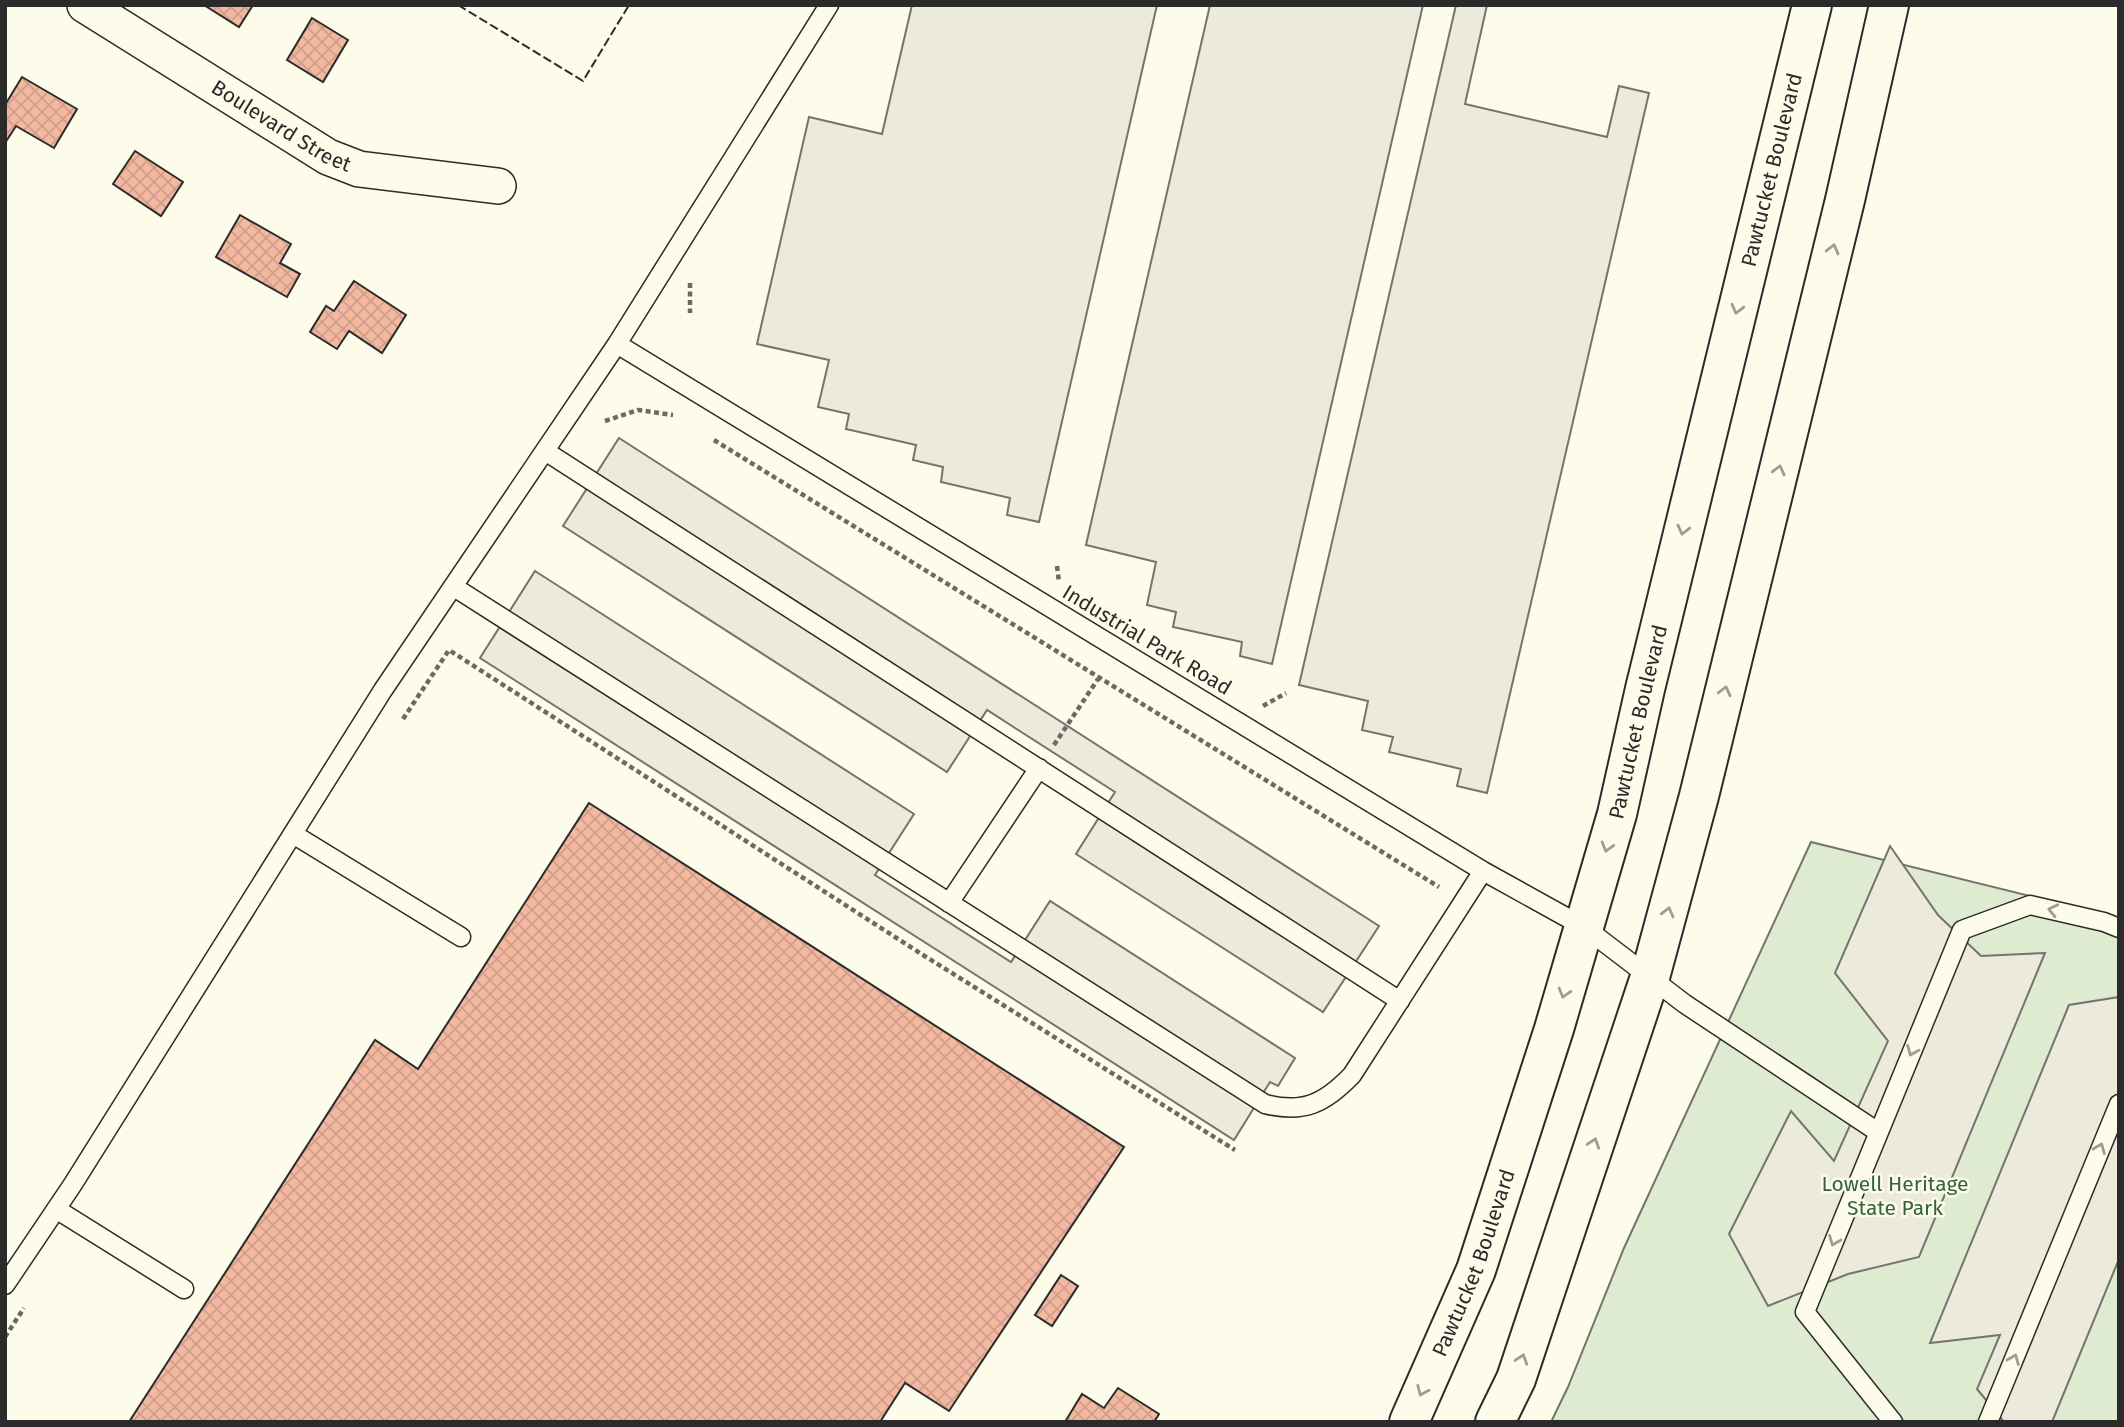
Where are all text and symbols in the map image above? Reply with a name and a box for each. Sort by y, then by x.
street label: Pawtucket Boulevard [1736,70,1808,269]
street label: Boulevard Street [207,74,355,178]
one-way arrow [1825,243,1839,255]
one-way arrow [1731,303,1745,315]
one-way arrow [1771,464,1785,476]
one-way arrow [1677,524,1691,536]
street label: Industrial Park Road [1058,579,1236,701]
street label: Pawtucket Boulevard [1603,622,1673,822]
one-way arrow [1717,685,1731,697]
one-way arrow [1601,841,1616,853]
one-way arrow [2047,904,2059,919]
one-way arrow [1660,906,1674,918]
one-way arrow [1558,987,1573,999]
one-way arrow [1906,1045,1920,1057]
one-way arrow [1586,1138,1600,1150]
one-way arrow [2092,1143,2106,1155]
street label: Pawtucket Boulevard [1426,1166,1521,1361]
park label: Lowell Heritage State Park [1822,1171,1969,1221]
one-way arrow [1829,1234,1843,1246]
one-way arrow [2005,1353,2019,1365]
one-way arrow [1514,1354,1529,1366]
one-way arrow [1416,1384,1430,1396]

